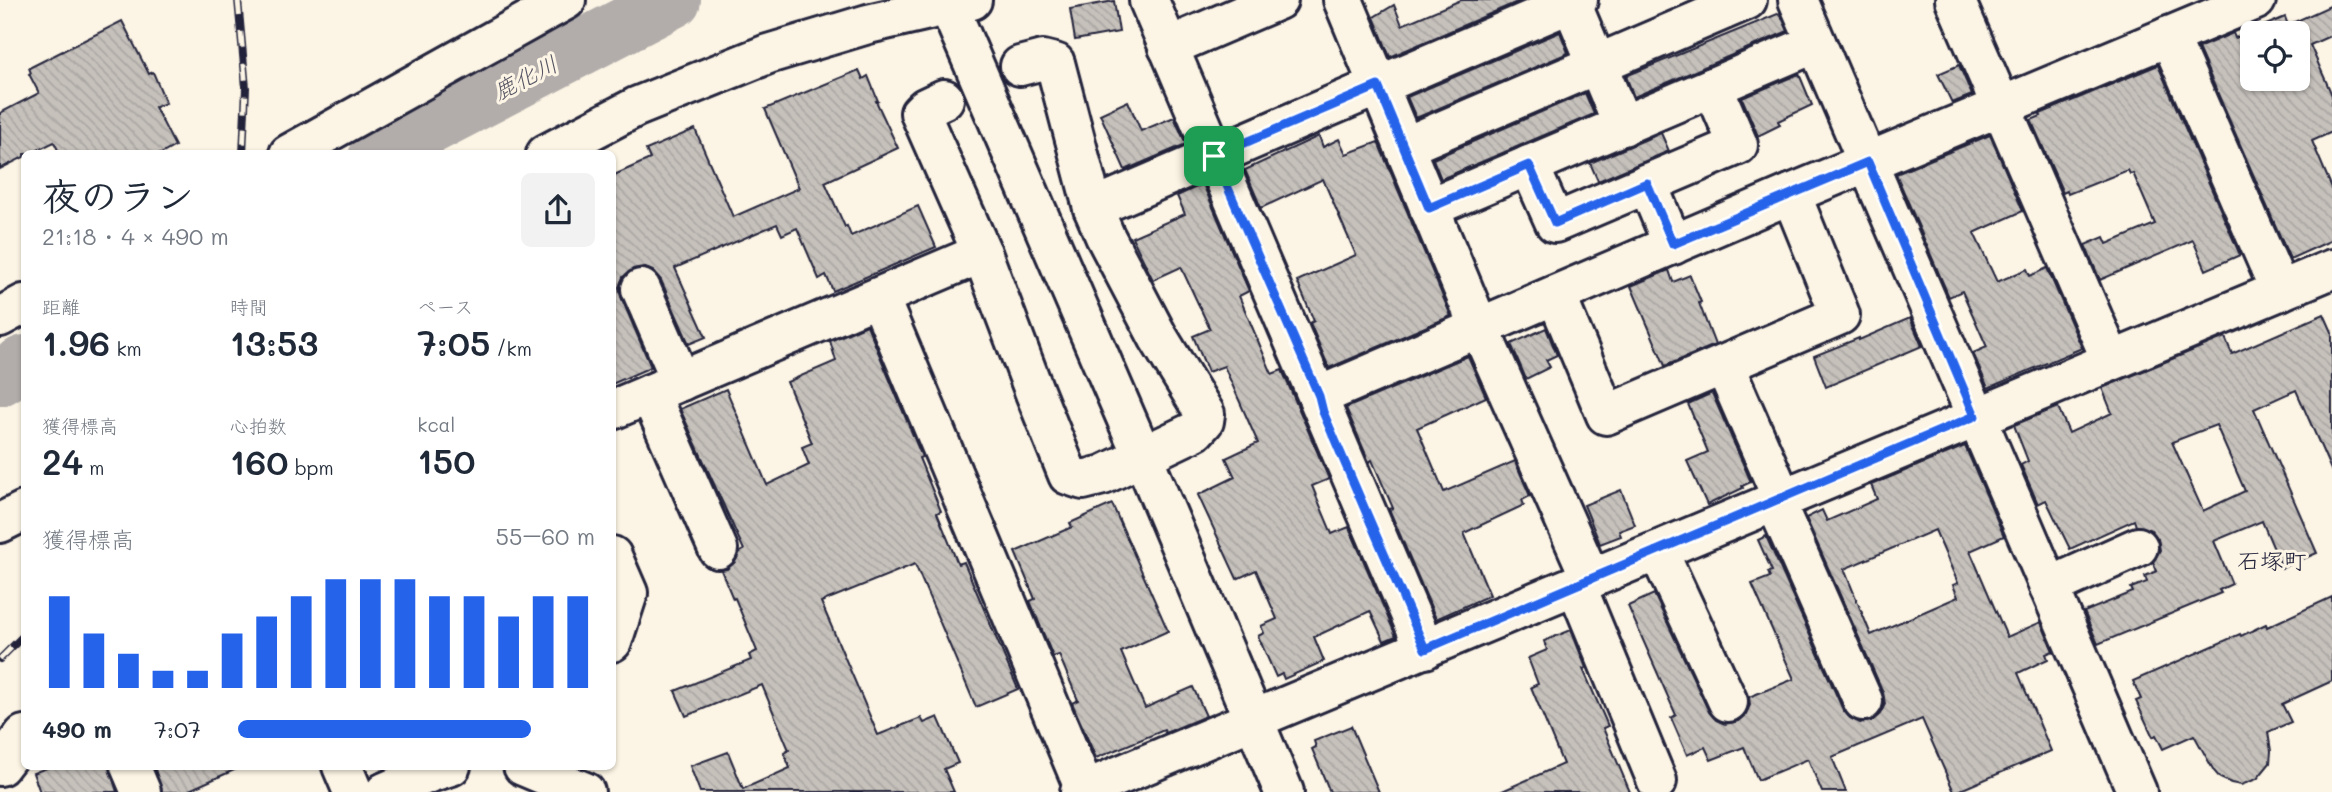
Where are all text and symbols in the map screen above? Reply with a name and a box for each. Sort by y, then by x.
map controls [2240,21,2310,91]
button: locate [2240,21,2310,91]
water label: 鹿化川 [487,48,563,106]
pin [1184,126,1244,186]
icon: arrive [1195,137,1233,175]
text: 夜のラン [42,170,194,220]
button: share [521,173,595,247]
text: 21:18 · 4 × 490 m [42,221,229,251]
text: 距離 [42,294,80,319]
text: 時間 [230,294,268,319]
text: ペース [417,294,473,319]
text: 1.96 [42,319,110,365]
text: 13:53 [230,319,318,365]
text: 7:05 [417,319,490,365]
text: km [110,336,142,361]
text: /km [490,336,532,361]
text: kcal [417,412,455,437]
text: 獲得標高 [42,413,118,438]
text: 心拍数 [230,413,287,438]
text: 150 [417,437,476,483]
text: 24 [42,438,83,484]
text: 160 [230,438,289,484]
text: m [83,455,104,480]
text: bpm [289,455,334,480]
text: 55–60 m [496,521,595,551]
text: 獲得標高 [42,524,134,554]
district label: 石塚町 [2238,545,2307,575]
text: 490 m [42,714,112,744]
text: 7:07 [154,714,201,744]

